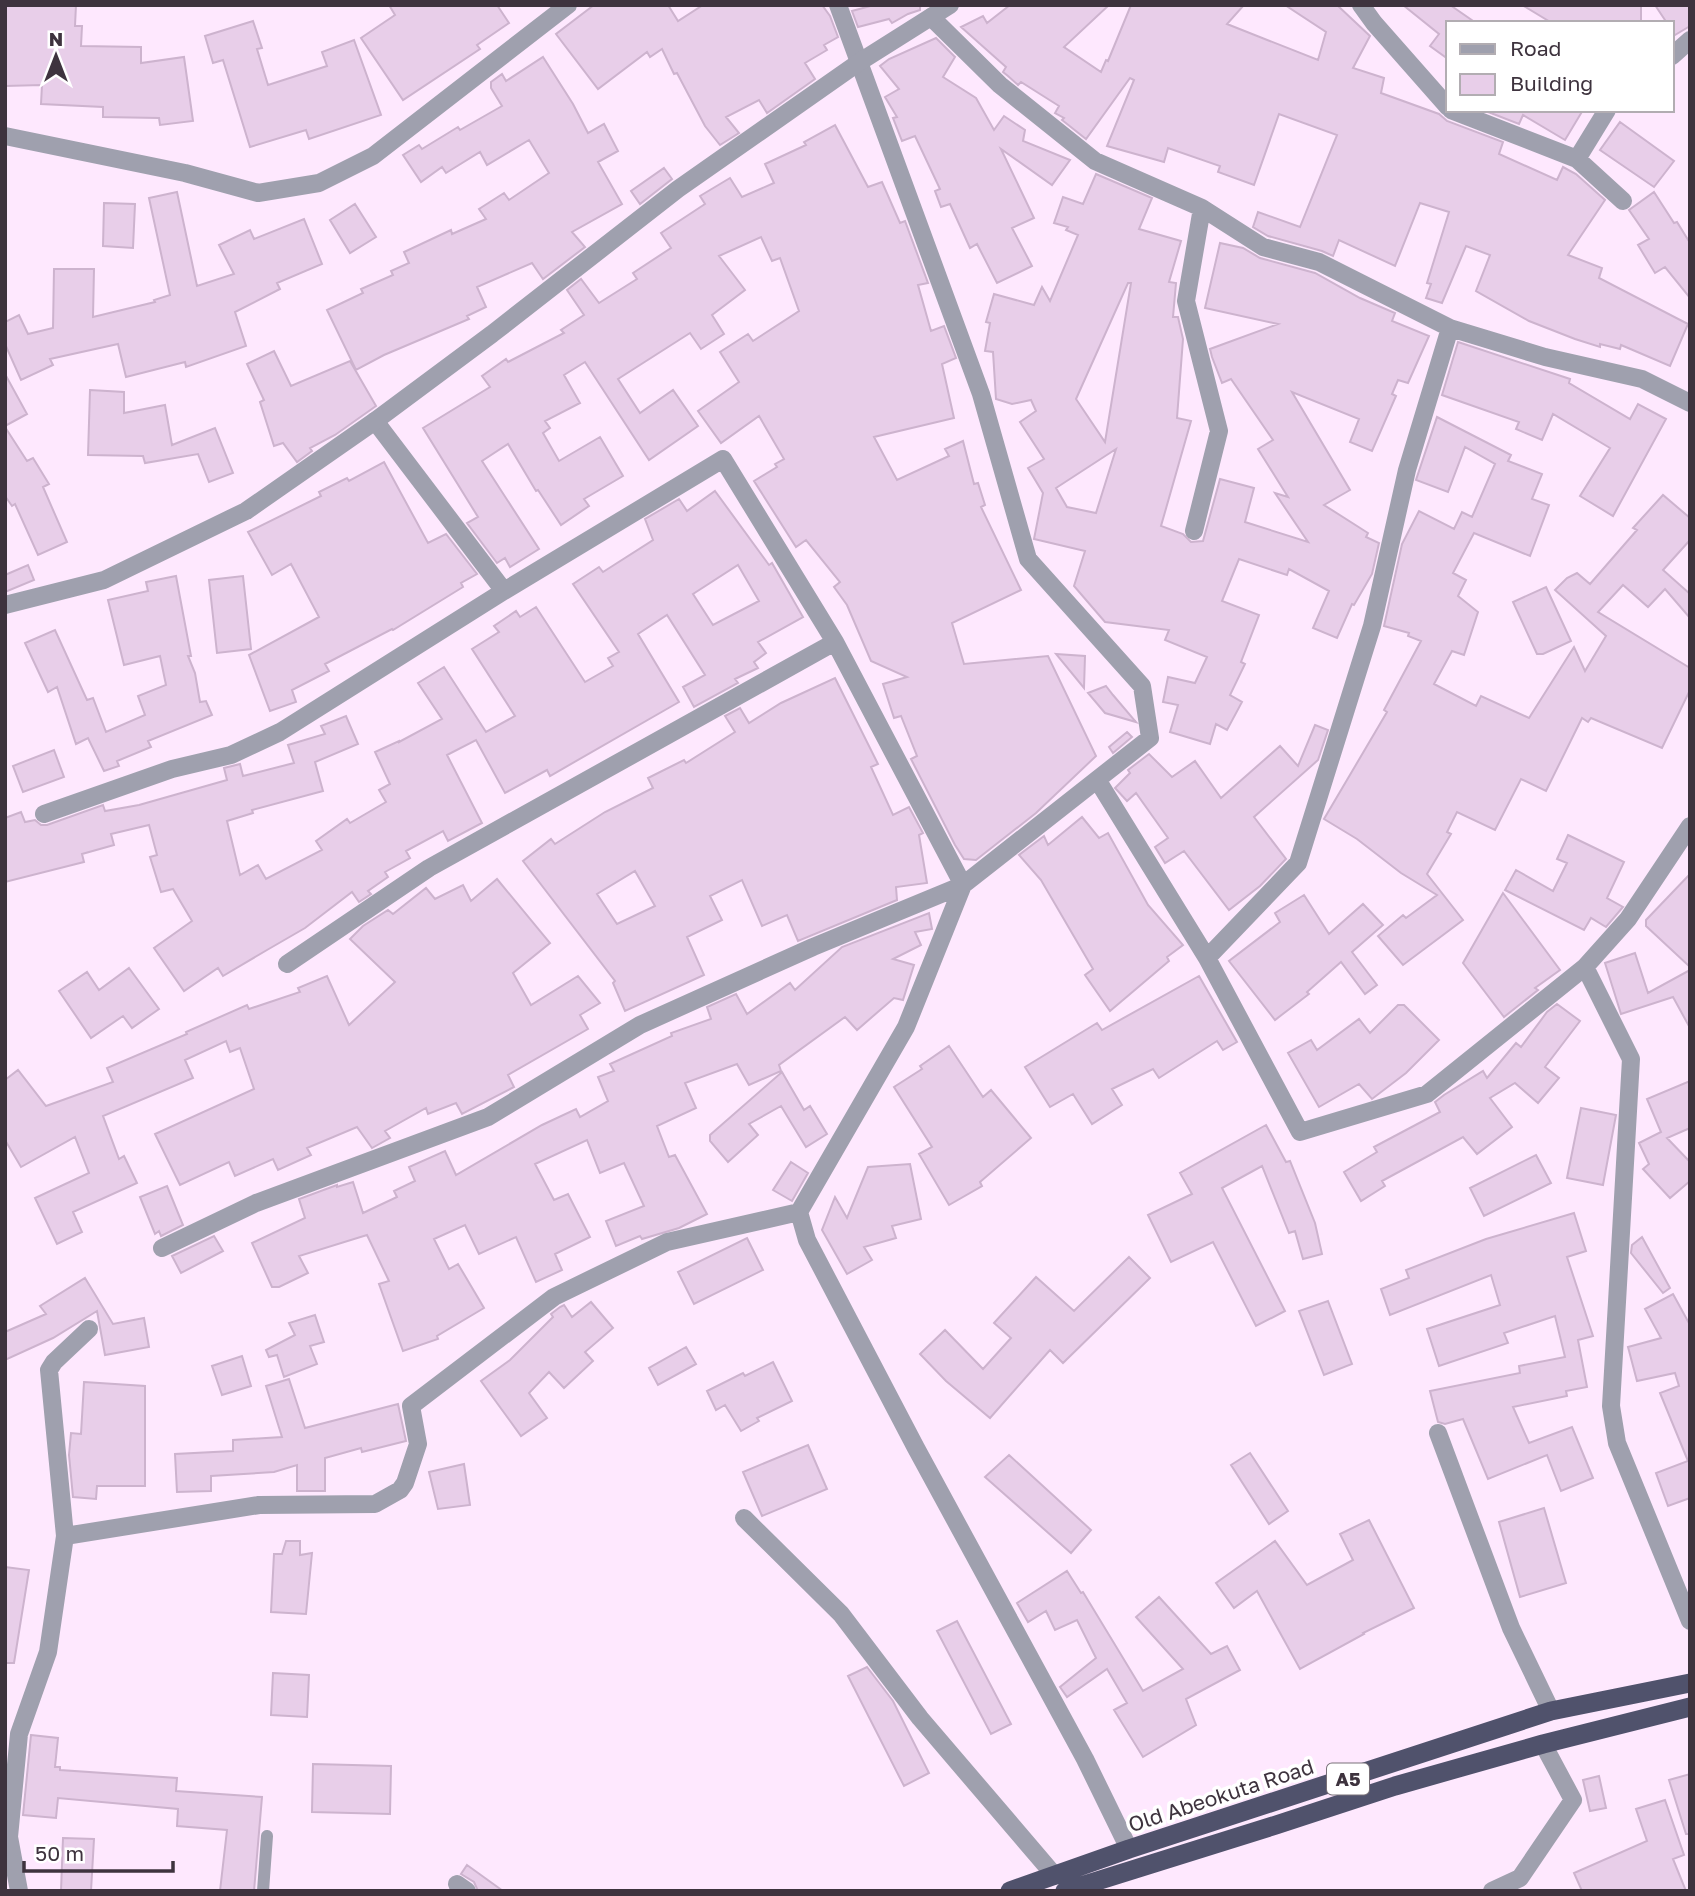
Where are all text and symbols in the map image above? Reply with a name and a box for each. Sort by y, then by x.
north arrow [21,21,91,91]
legend [1446,21,1674,112]
text: N [49,27,63,50]
text: Road [1510,35,1561,61]
text: Building [1510,70,1593,96]
street label: Old Abeokuta Road [1125,1753,1317,1837]
road number: A5 [1327,1764,1369,1794]
scale bar [24,1829,173,1873]
text: 50 m [35,1840,84,1866]

